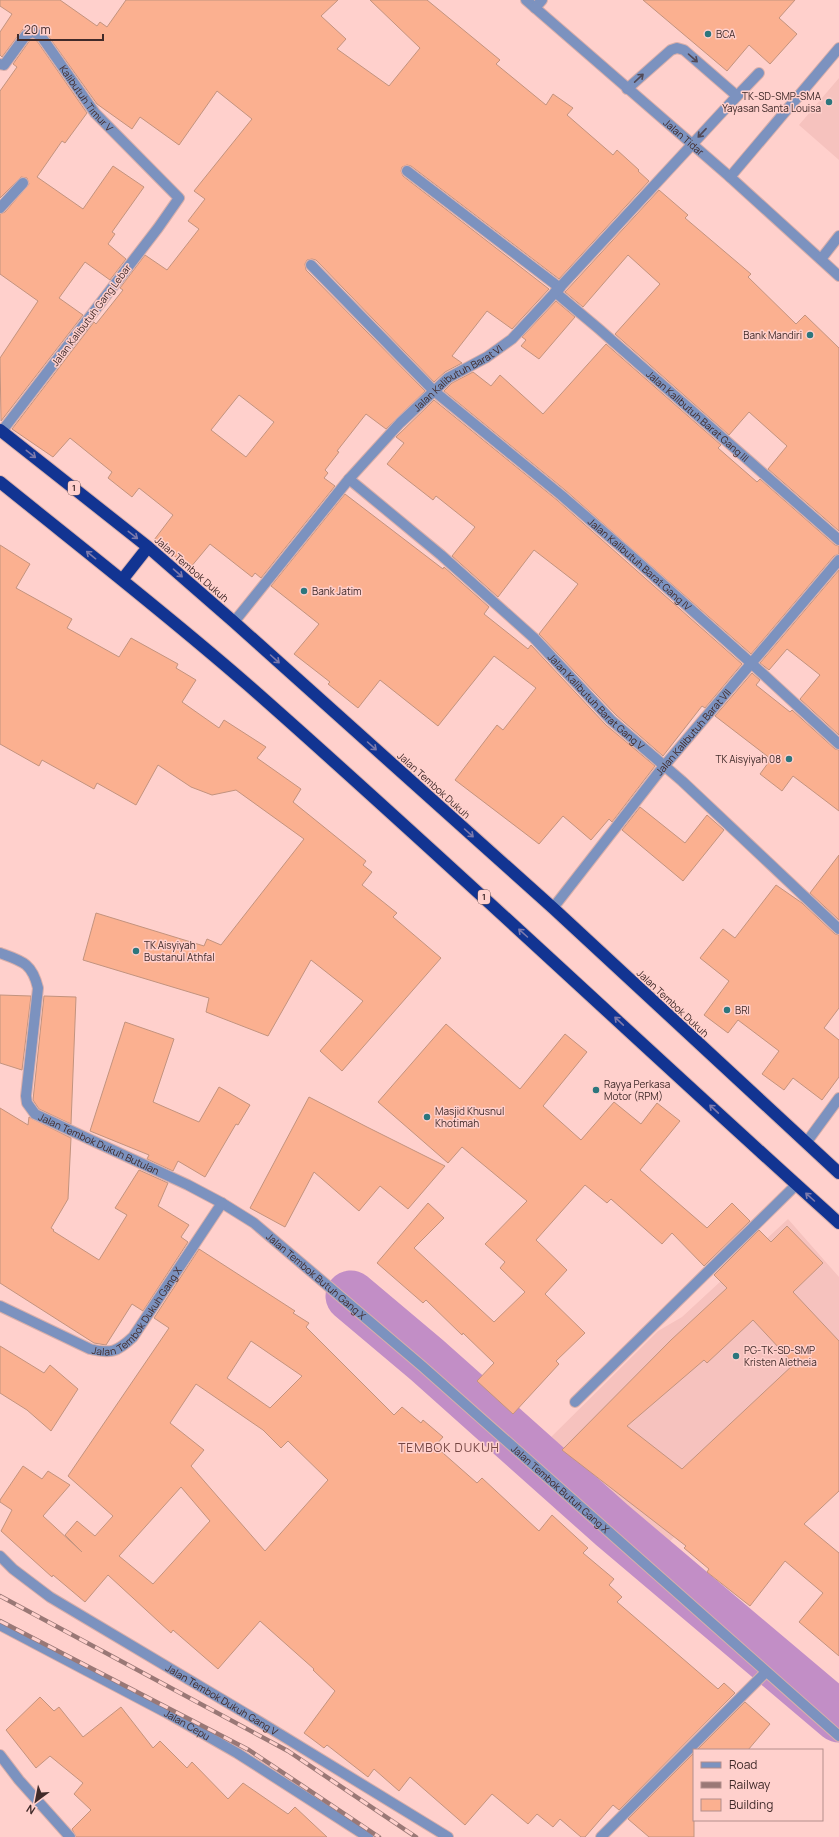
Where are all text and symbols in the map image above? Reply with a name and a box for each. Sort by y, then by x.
scale bar [18,16,103,42]
text: 20 m [24,21,51,38]
place label: BCA [716,27,736,41]
marker: BCA [703,29,713,39]
one-way arrow [688,54,699,63]
street label: Kalibutuh Timur V [56,62,116,134]
one-way arrow [634,73,644,83]
place label: TK-SD-SMP-SMA Yayasan Santa Louisa [722,89,822,115]
marker: TK-SD-SMP-SMA Yayasan Santa Louisa [824,97,834,107]
street label: Jalan Tidar [661,115,707,159]
one-way arrow [698,127,707,137]
street label: Jalan Kalibutuh Gang Lebar [48,261,134,369]
place label: Bank Mandiri [743,328,802,342]
marker: Bank Mandiri [805,330,815,340]
street label: Jalan Kalibutuh Barat VI [410,341,505,414]
street label: Jalan Kalibutuh Barat Gang III [643,367,752,465]
one-way arrow [25,450,36,458]
road number: 1 [68,481,80,495]
street label: Jalan Kalibutuh Barat Gang IV [585,515,695,614]
one-way arrow [127,530,138,539]
street label: Jalan Tembok Dukuh [152,533,232,605]
one-way arrow [86,551,97,560]
one-way arrow [173,568,183,577]
place label: Bank Jatim [312,584,362,598]
marker: Bank Jatim [299,586,309,596]
street label: Jalan Kalibutuh Barat Gang V [545,650,648,753]
one-way arrow [270,654,281,663]
street label: Jalan Kalibutuh Barat VII [652,686,734,778]
one-way arrow [367,741,377,750]
street label: Jalan Tembok Dukuh [395,748,474,822]
place label: TK Aisyiyah 08 [715,752,781,766]
marker: TK Aisyiyah 08 [784,754,794,764]
one-way arrow [464,828,474,837]
road number: 1 [478,890,490,904]
one-way arrow [518,928,528,937]
place label: TK Aisyiyah Bustanul Athfal [144,938,214,964]
marker: TK Aisyiyah Bustanul Athfal [131,946,141,956]
street label: Jalan Tembok Dukuh [634,966,712,1040]
place label: BRI [735,1003,750,1017]
marker: BRI [722,1005,732,1015]
one-way arrow [614,1016,624,1026]
place label: Rayya Perkasa Motor (RPM) [604,1077,670,1103]
marker: Rayya Perkasa Motor (RPM) [591,1085,601,1095]
place label: Masjid Khusnul Khotimah [435,1104,504,1130]
one-way arrow [709,1104,719,1114]
street label: Jalan Tembok Dukuh Butulan [36,1110,162,1178]
marker: Masjid Khusnul Khotimah [422,1112,432,1122]
one-way arrow [805,1192,815,1202]
street label: Jalan Tembok Butuh Gang X [263,1229,369,1322]
street label: Jalan Tembok Dukuh Gang X [91,1264,185,1359]
place label: PG-TK-SD-SMP Kristen Aletheia [744,1343,817,1369]
marker: PG-TK-SD-SMP Kristen Aletheia [731,1351,741,1361]
district label: TEMBOK DUKUH [398,1439,500,1456]
street label: Jalan Tembok Butuh Gang X [508,1441,612,1536]
street label: Jalan Tembok Dukuh Gang V [163,1661,281,1738]
street label: Jalan Cepu [162,1706,213,1743]
legend [693,1749,823,1821]
text: Road [729,1756,757,1773]
text: Railway [729,1776,771,1793]
north arrow [16,1781,56,1821]
text: Building [729,1796,773,1813]
text: N [23,1801,38,1818]

